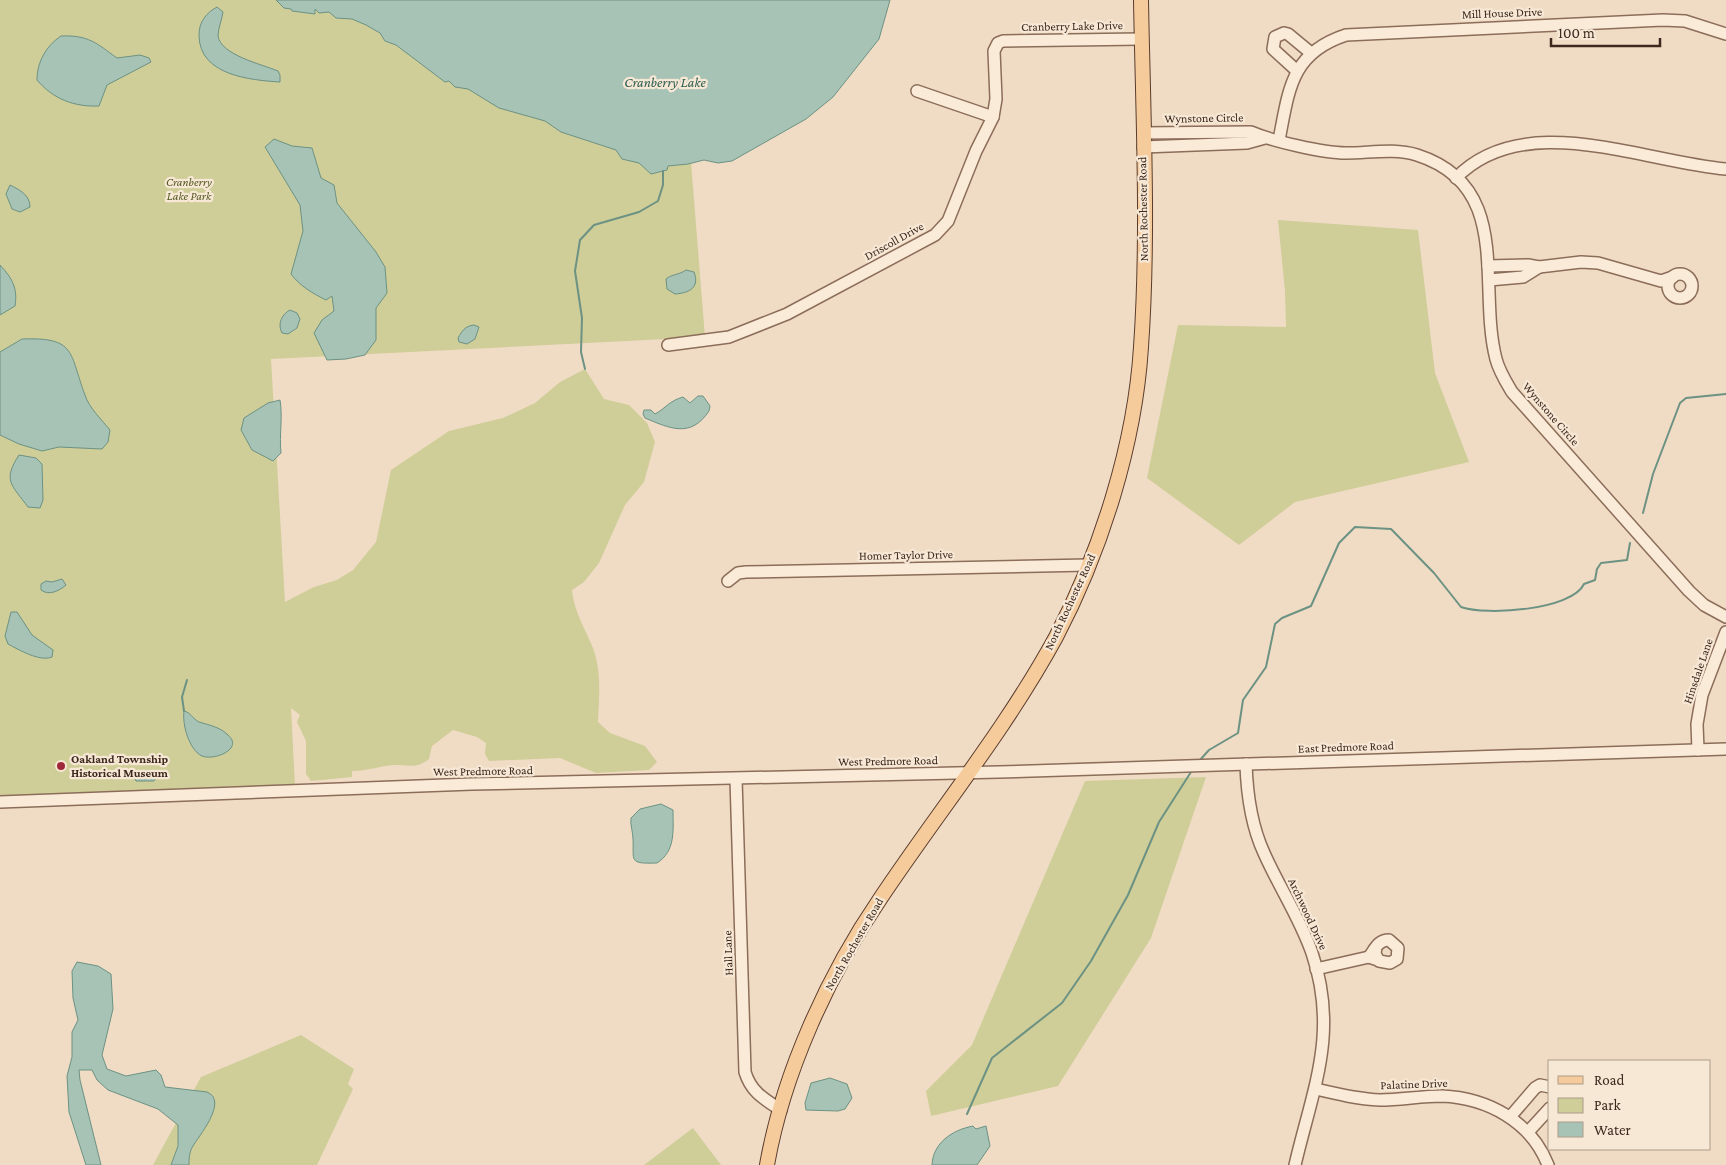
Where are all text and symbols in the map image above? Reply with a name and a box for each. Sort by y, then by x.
street label: Mill House Drive [1462,5,1542,21]
scale bar [1551,15,1660,47]
street label: Cranberry Lake Drive [1021,18,1123,34]
text: 100 m [1558,25,1595,41]
water label: Cranberry Lake [624,74,706,90]
street label: Wynstone Circle [1164,110,1244,126]
street label: North Rochester Road [1135,156,1151,261]
park label: Cranberry Lake Park [166,175,212,203]
street label: Driscoll Drive [862,219,926,263]
street label: Wynstone Circle [1520,380,1582,448]
street label: Homer Taylor Drive [859,547,953,563]
street label: North Rochester Road [1042,551,1099,652]
street label: Hinsdale Lane [1680,637,1716,705]
street label: East Predmore Road [1298,738,1395,756]
place label: Oakland Township Historical Museum [71,752,169,780]
street label: West Predmore Road [838,753,939,769]
marker: Oakland Township Historical Museum [55,760,67,772]
street label: West Predmore Road [433,763,534,779]
street label: Archwood Drive [1285,876,1331,952]
street label: North Rochester Road [822,895,887,993]
street label: Hall Lane [720,930,736,976]
legend [1548,1060,1711,1150]
text: Road [1594,1072,1625,1088]
street label: Palatine Drive [1380,1076,1448,1092]
text: Park [1594,1097,1621,1113]
text: Water [1594,1122,1631,1138]

